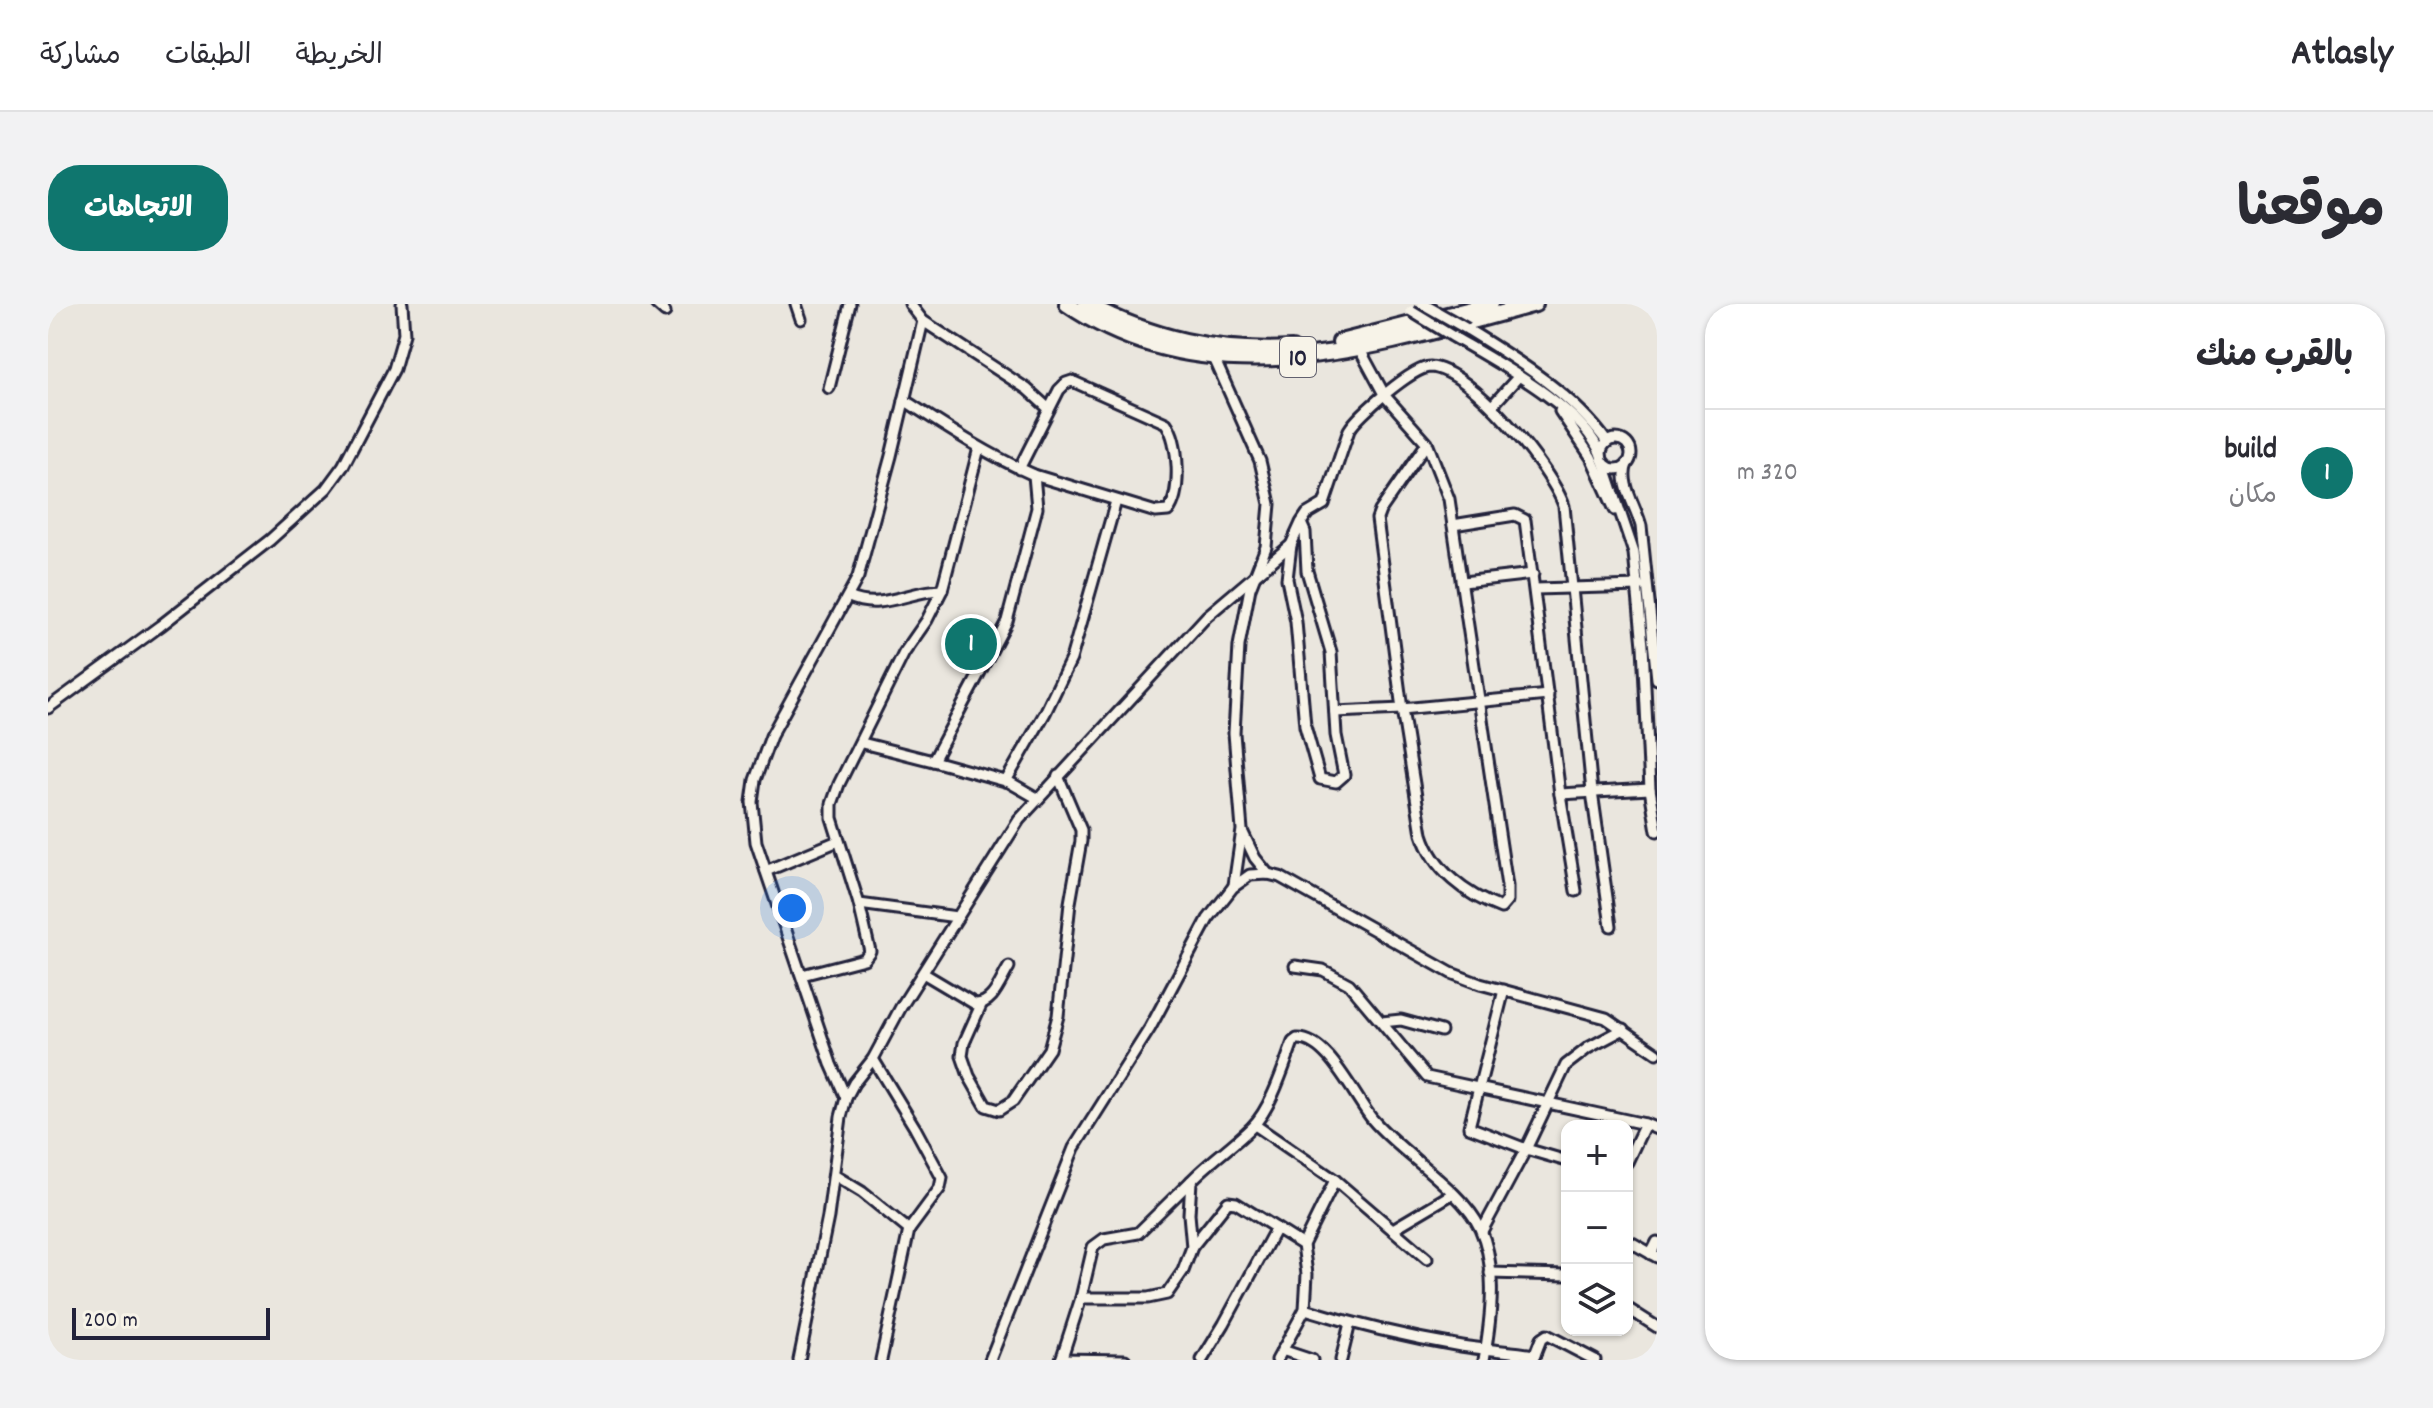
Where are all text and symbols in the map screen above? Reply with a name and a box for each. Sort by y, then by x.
text: Atlasly [2291,28,2393,83]
text: مشاركة [40,38,121,78]
text: الطبقات [165,38,251,78]
text: الخريطة [295,38,383,78]
button: الاتجاهات [48,165,228,251]
text: موقعنا [2237,173,2385,253]
text: بالقرب منك [2196,334,2353,383]
road number: 10 [1280,337,1316,377]
text: build [2224,430,2277,473]
text: 320 m [1737,455,1798,492]
text: 1 [2324,455,2330,492]
text: مكان [2229,478,2277,515]
pin: 1 [945,614,997,674]
your location [772,888,812,928]
map controls [1561,1120,1633,1336]
button: + [1561,1120,1633,1192]
button: − [1561,1192,1633,1264]
button: layers [1561,1264,1633,1336]
scale bar [72,1304,270,1340]
text: 200 m [84,1306,138,1337]

